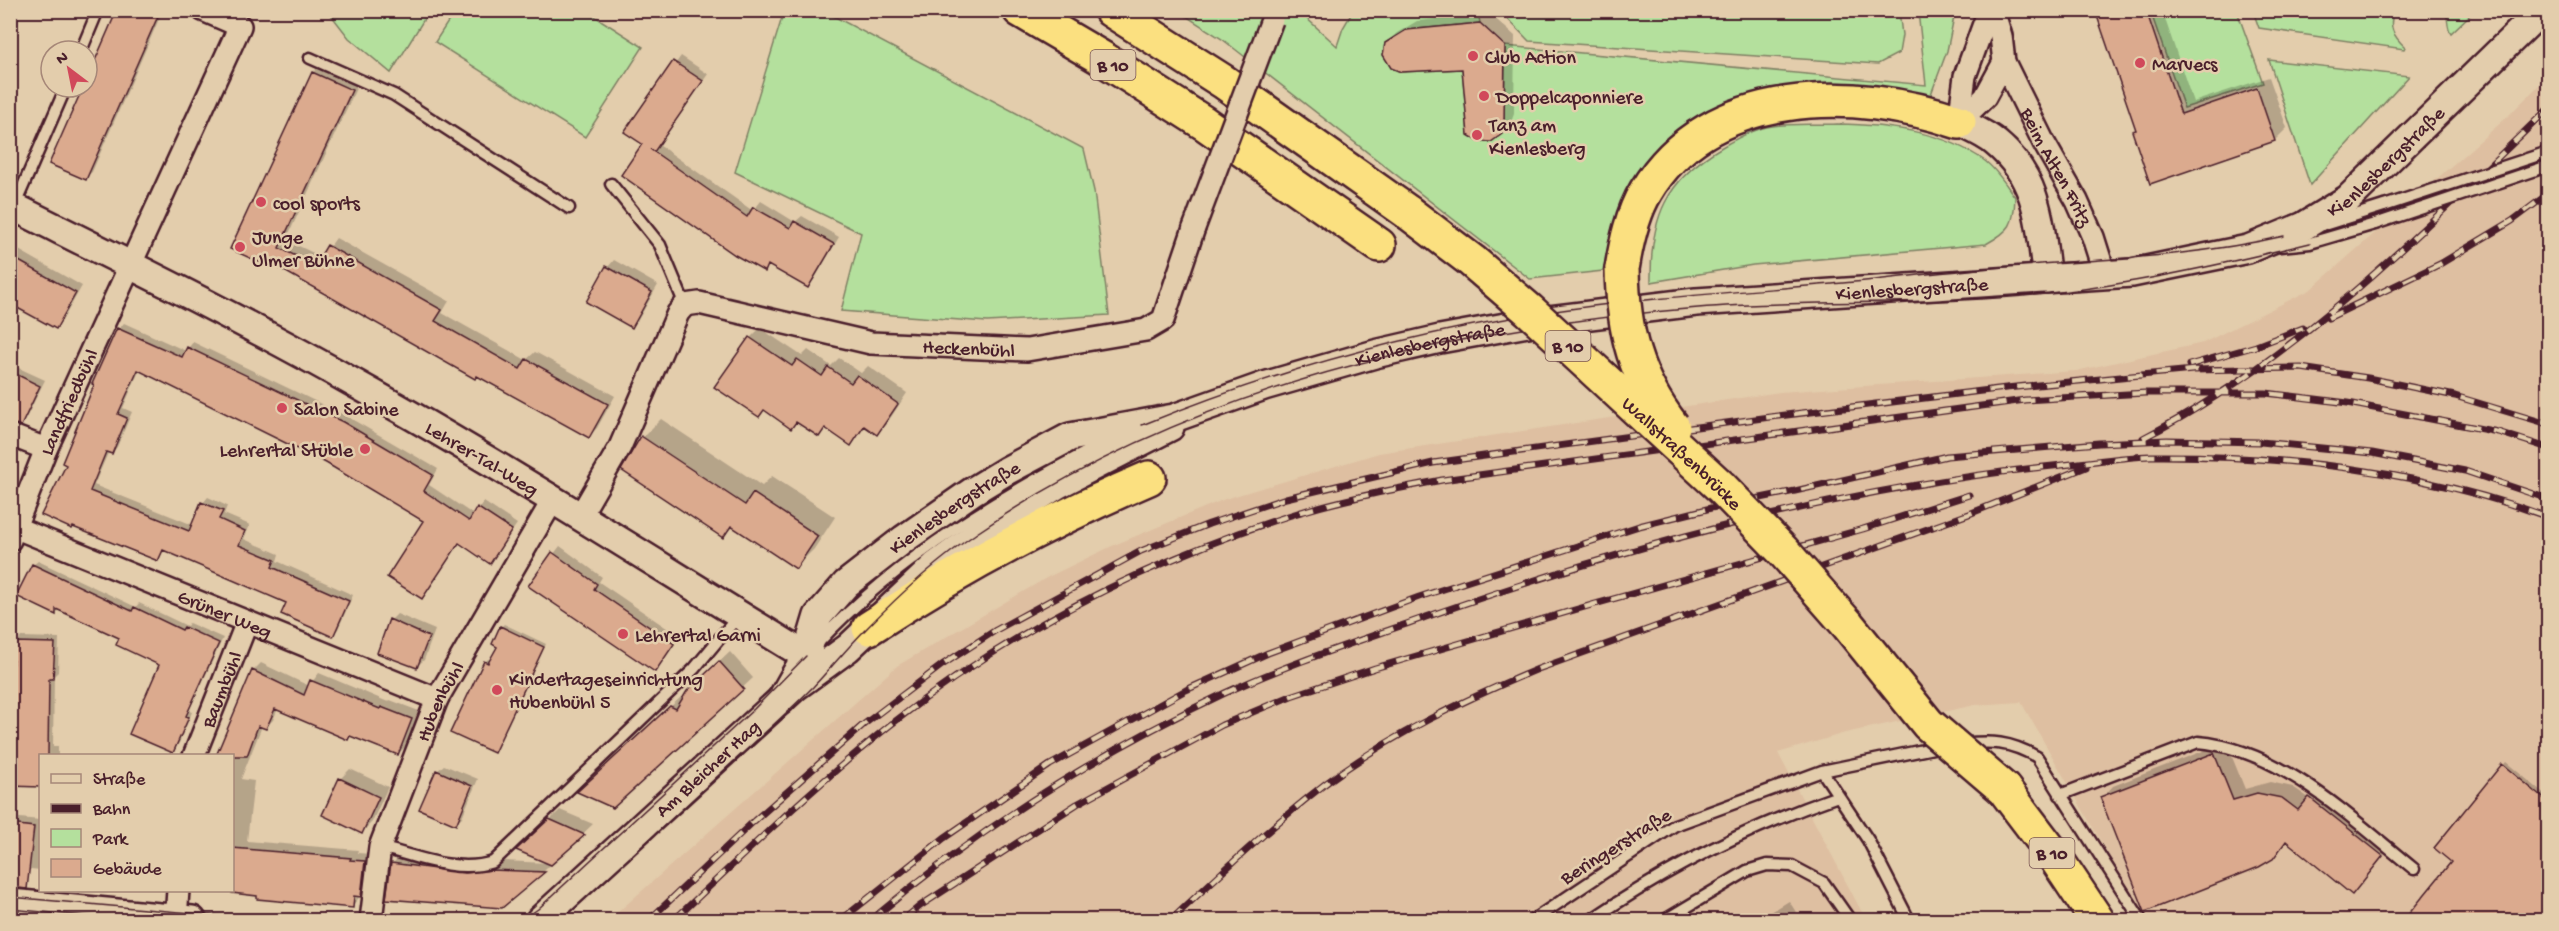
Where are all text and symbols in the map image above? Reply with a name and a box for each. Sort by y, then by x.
north arrow [39,39,99,99]
text: N [53,48,73,70]
place label: Club Action [1485,48,1576,71]
marker: Club Action [1466,49,1480,63]
road number: B 10 [1090,50,1136,80]
place label: Marvecs [2152,55,2218,78]
marker: Marvecs [2133,56,2147,70]
place label: Doppelcaponniere [1494,88,1644,111]
marker: Doppelcaponniere [1477,89,1491,103]
street label: Kienlesbergstraße [2324,103,2452,224]
street label: Beim Alten Fritz [2013,104,2095,232]
place label: Tanz am Kienlesberg [1488,116,1586,162]
marker: Tanz am Kienlesberg [1470,128,1484,142]
place label: cool sports [273,194,361,217]
marker: cool sports [254,195,268,209]
place label: Junge Ulmer Bühne [252,228,355,274]
marker: Junge Ulmer Bühne [233,240,247,254]
street label: Kienlesbergstraße [1835,275,1990,308]
street label: Kienlesbergstraße [1353,319,1508,374]
road number: B 10 [1546,331,1590,361]
street label: Heckenbühl [922,337,1015,364]
street label: Landfriedbühl [37,346,105,459]
street label: Wallstraßenbrücke [1616,393,1746,517]
place label: Salon Sabine [294,400,399,423]
marker: Salon Sabine [275,401,289,415]
street label: Lehrer-Tal-Weg [420,418,541,503]
place label: Lehrertal Stüble [220,441,354,464]
marker: Lehrertal Stüble [358,442,372,456]
street label: Kienlesbergstraße [886,457,1026,561]
street label: Grüner Weg [173,587,274,646]
place label: Lehrertal Garni [635,626,761,649]
marker: Lehrertal Garni [616,627,630,641]
street label: Baumbühl [198,649,249,733]
street label: Hubenbühl [414,659,471,746]
place label: Kindertageseinrichtung Hubenbühl 5 [509,670,703,716]
marker: Kindertageseinrichtung Hubenbühl 5 [490,683,504,697]
street label: Am Bleicher Hag [652,717,766,824]
legend [39,754,234,892]
text: Straße [93,770,146,791]
text: Bahn [92,800,131,821]
street label: Beringerstraße [1556,804,1677,892]
text: Park [92,830,129,851]
road number: B 10 [2030,838,2074,868]
text: Gebäude [93,860,162,881]

